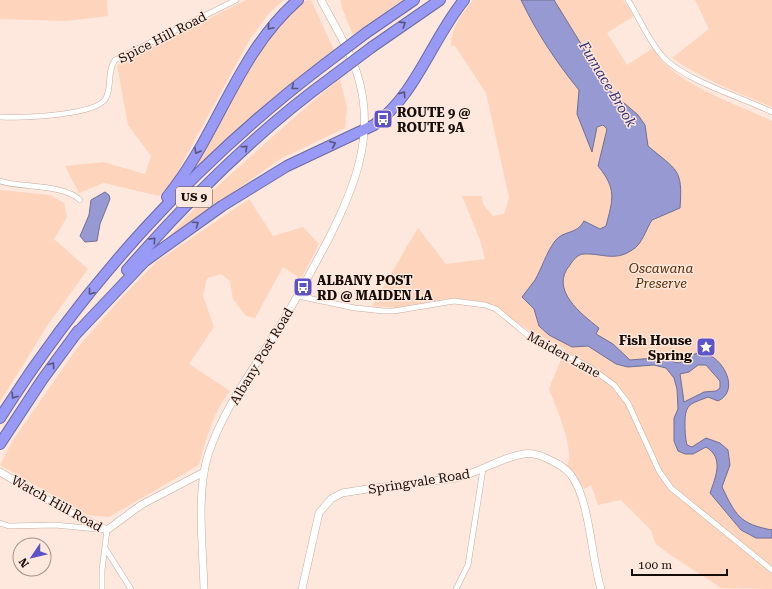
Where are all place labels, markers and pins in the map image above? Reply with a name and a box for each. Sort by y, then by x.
place label: ROUTE 9 @ ROUTE 9A [397,105,471,135]
bus stop icon: ROUTE 9 @ ROUTE 9A [372,108,394,130]
place label: ALBANY POST RD @ MAIDEN LA [317,273,433,303]
bus stop icon: ALBANY POST RD @ MAIDEN LA [292,276,314,298]
place label: Fish House Spring [619,333,692,363]
place icon: Fish House Spring [695,336,717,358]

